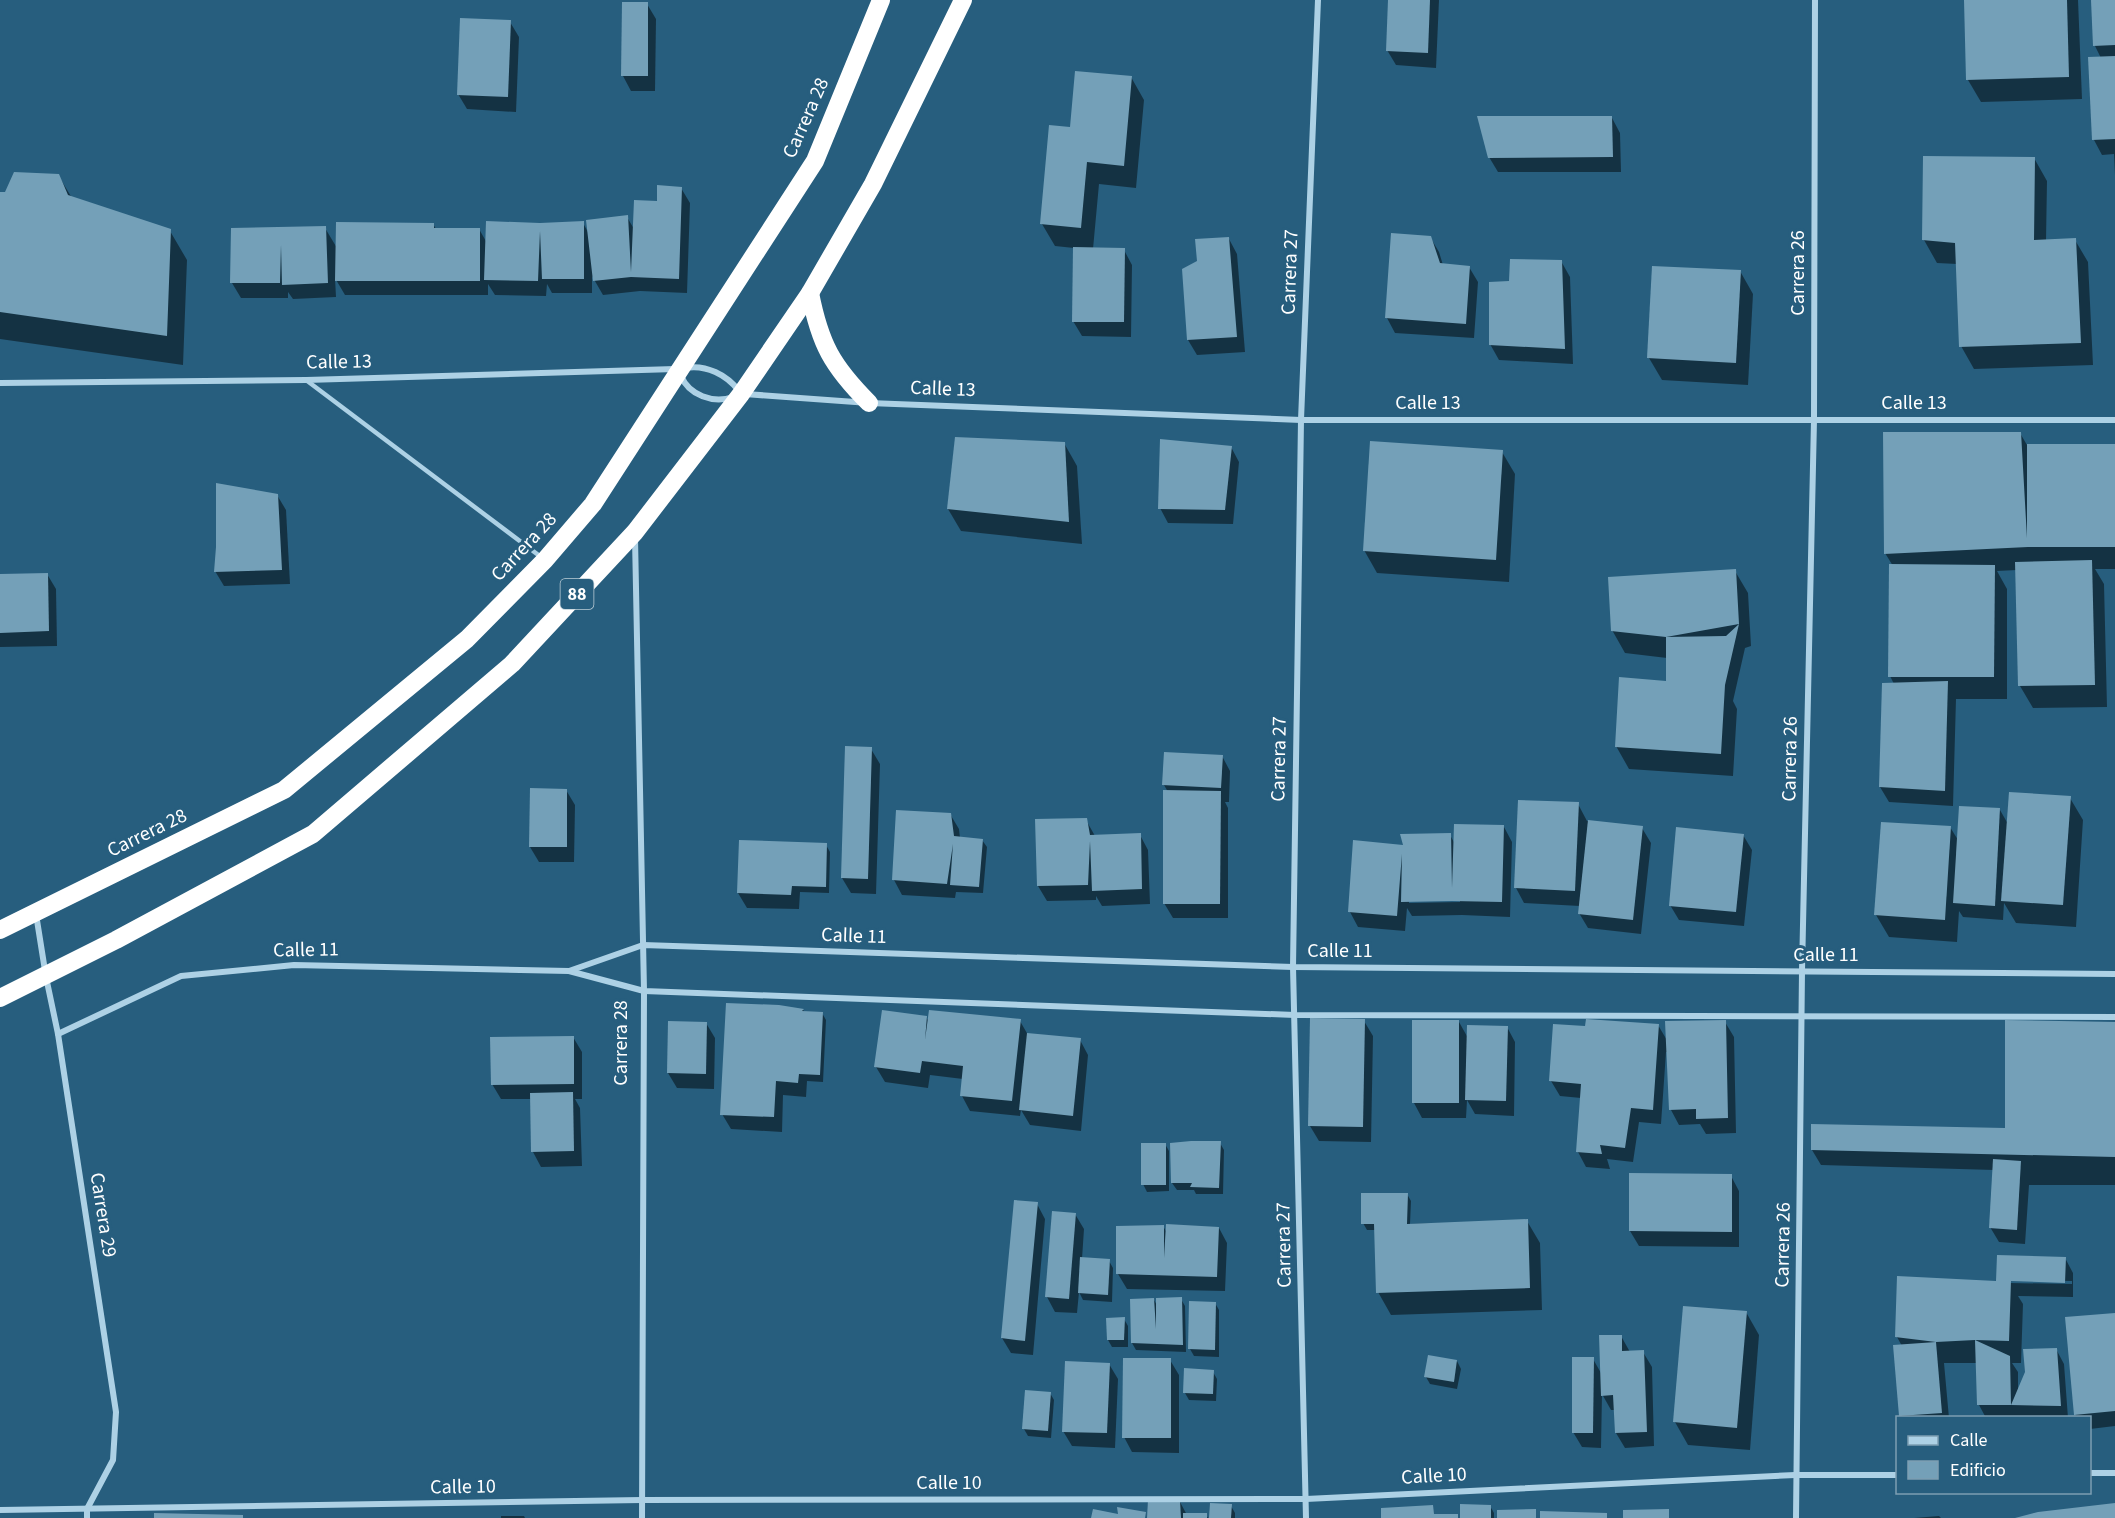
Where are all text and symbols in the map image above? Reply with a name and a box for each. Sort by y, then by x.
street label: Carrera 28 [776,73,836,163]
street label: Carrera 27 [1275,229,1305,315]
street label: Carrera 26 [1784,230,1812,316]
street label: Calle 13 [306,347,372,377]
street label: Calle 13 [910,374,976,404]
street label: Calle 13 [1395,389,1461,417]
street label: Calle 13 [1881,389,1947,417]
street label: Carrera 28 [485,506,563,588]
road number: 88 [560,579,594,609]
street label: Carrera 27 [1264,716,1294,802]
street label: Carrera 26 [1775,716,1805,802]
street label: Carrera 28 [102,802,192,864]
street label: Calle 11 [821,921,887,951]
street label: Calle 11 [273,935,339,965]
street label: Calle 11 [1307,937,1373,965]
street label: Calle 11 [1793,941,1859,969]
street label: Carrera 28 [607,1000,635,1086]
street label: Carrera 29 [82,1171,124,1259]
street label: Carrera 27 [1269,1202,1299,1288]
street label: Carrera 26 [1768,1202,1798,1288]
legend [1896,1416,2091,1494]
text: Calle [1950,1428,1988,1453]
text: Edificio [1950,1458,2006,1483]
street label: Calle 10 [1401,1460,1467,1492]
street label: Calle 10 [916,1469,982,1497]
street label: Calle 10 [430,1472,496,1502]

